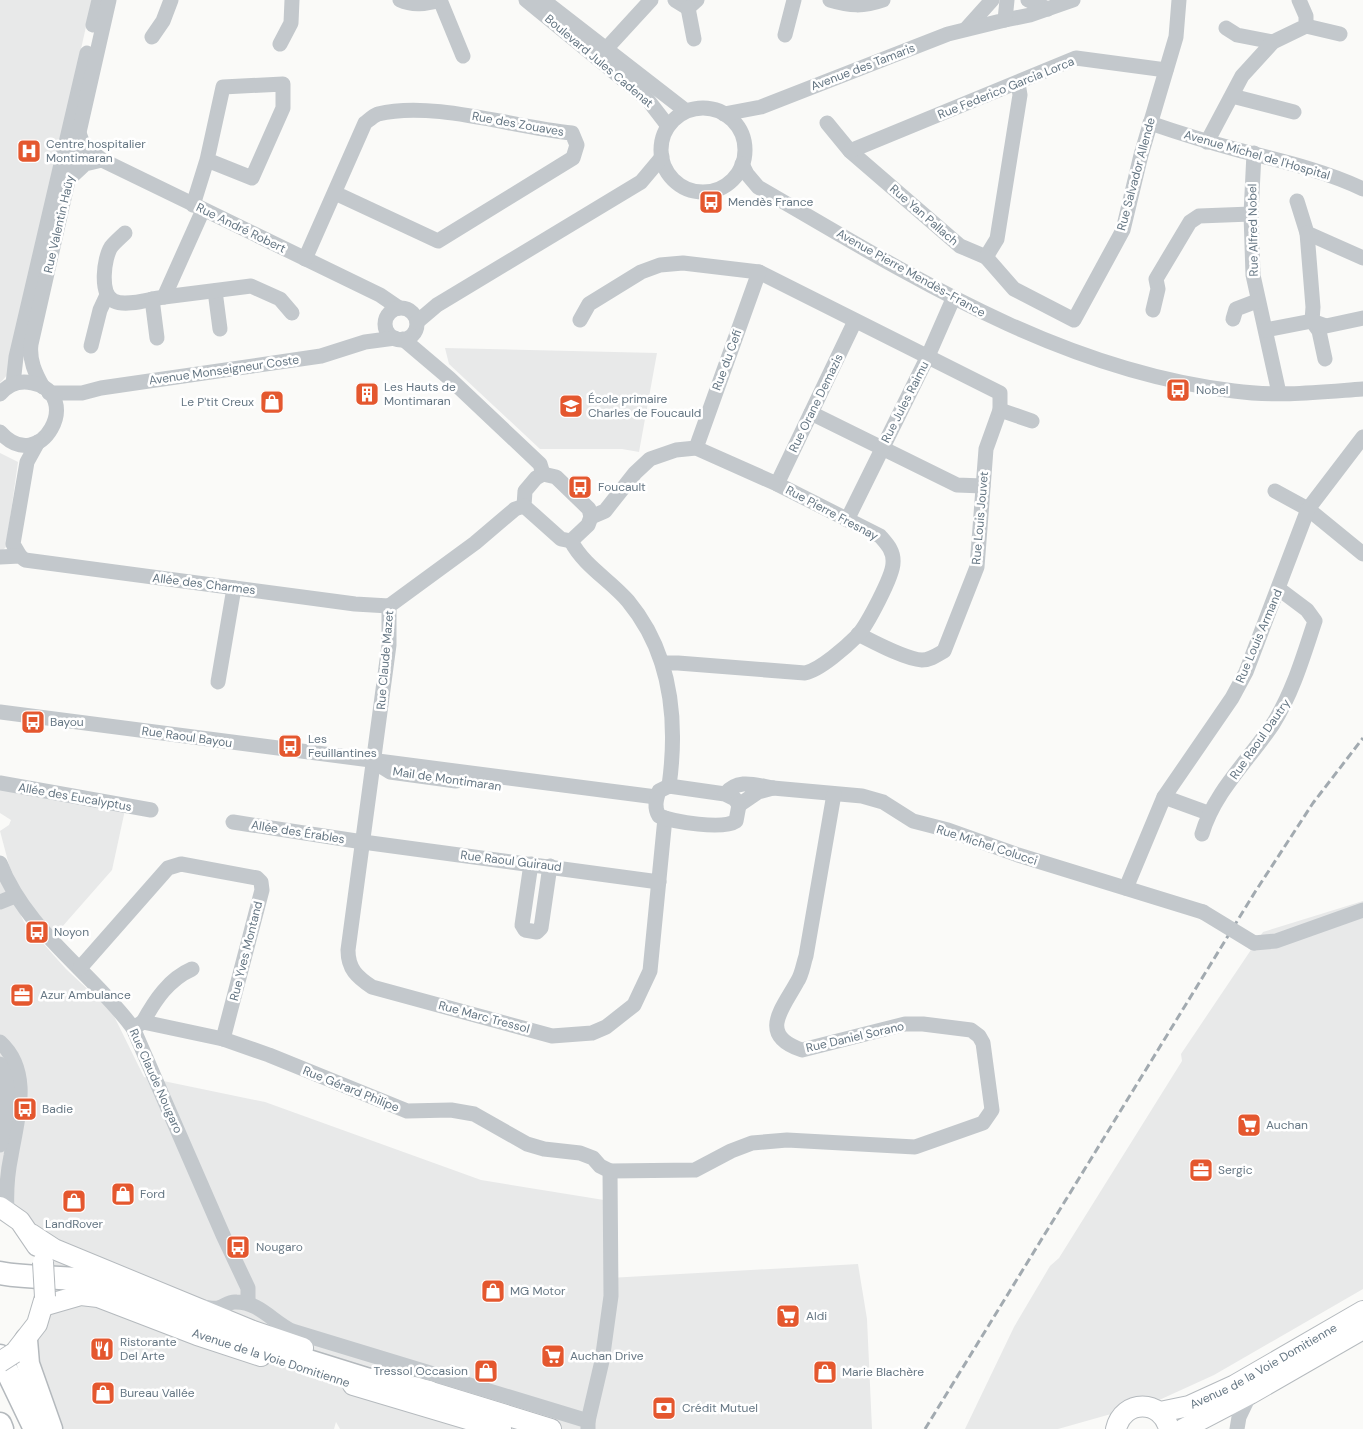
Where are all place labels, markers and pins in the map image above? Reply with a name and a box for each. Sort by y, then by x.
place label: Centre hospitalier Montimaran [46,136,146,166]
hospital icon: Centre hospitalier Montimaran [16,138,42,164]
bus stop icon: Mendès France [698,189,724,215]
place label: Mendès France [728,194,813,210]
bus stop icon: Nobel [1165,377,1191,403]
place label: Les Hauts de Montimaran [384,379,456,409]
building icon: Les Hauts de Montimaran [354,381,380,407]
place label: Nobel [1196,382,1228,398]
shop icon: Le P'tit Creux [259,389,285,415]
place label: École primaire Charles de Foucauld [588,391,701,421]
school or university icon: École primaire Charles de Foucauld [558,393,584,419]
place label: Le P'tit Creux [181,394,254,410]
bus stop icon: Foucault [567,474,593,500]
place label: Foucault [598,479,646,495]
bus stop icon: Bayou [20,709,46,735]
place label: Bayou [50,714,84,730]
place label: Les Feuillantines [308,731,377,761]
bus stop icon: Les Feuillantines [277,733,303,759]
bus stop icon: Noyon [24,919,50,945]
place label: Noyon [54,924,89,940]
office icon: Azur Ambulance [9,982,35,1008]
place label: Azur Ambulance [40,987,131,1003]
bus stop icon: Badie [12,1096,38,1122]
place label: Badie [42,1101,73,1117]
supermarket icon: Auchan [1236,1112,1262,1138]
place label: Auchan [1266,1117,1308,1133]
office icon: Sergic [1188,1157,1214,1183]
place label: Sergic [1218,1162,1253,1178]
shop icon: Ford [110,1181,136,1207]
place label: Ford [140,1186,165,1202]
shop icon: LandRover [61,1188,87,1214]
place label: LandRover [45,1216,104,1232]
bus stop icon: Nougaro [225,1234,251,1260]
place label: Nougaro [256,1239,303,1255]
shop icon: MG Motor [480,1278,506,1304]
place label: MG Motor [510,1283,566,1299]
supermarket icon: Aldi [775,1303,801,1329]
place label: Aldi [806,1308,827,1324]
place label: Ristorante Del Arte [120,1334,177,1364]
restaurant icon: Ristorante Del Arte [89,1336,115,1362]
supermarket icon: Auchan Drive [540,1343,566,1369]
place label: Auchan Drive [570,1348,644,1364]
shop icon: Tressol Occasion [473,1358,499,1384]
shop icon: Marie Blachère [812,1359,838,1385]
place label: Tressol Occasion [373,1363,468,1379]
place label: Marie Blachère [842,1364,924,1380]
shop icon: Bureau Vallée [90,1380,116,1406]
place label: Bureau Vallée [120,1385,195,1401]
bank icon: Crédit Mutuel [651,1395,677,1421]
place label: Crédit Mutuel [682,1400,758,1416]

